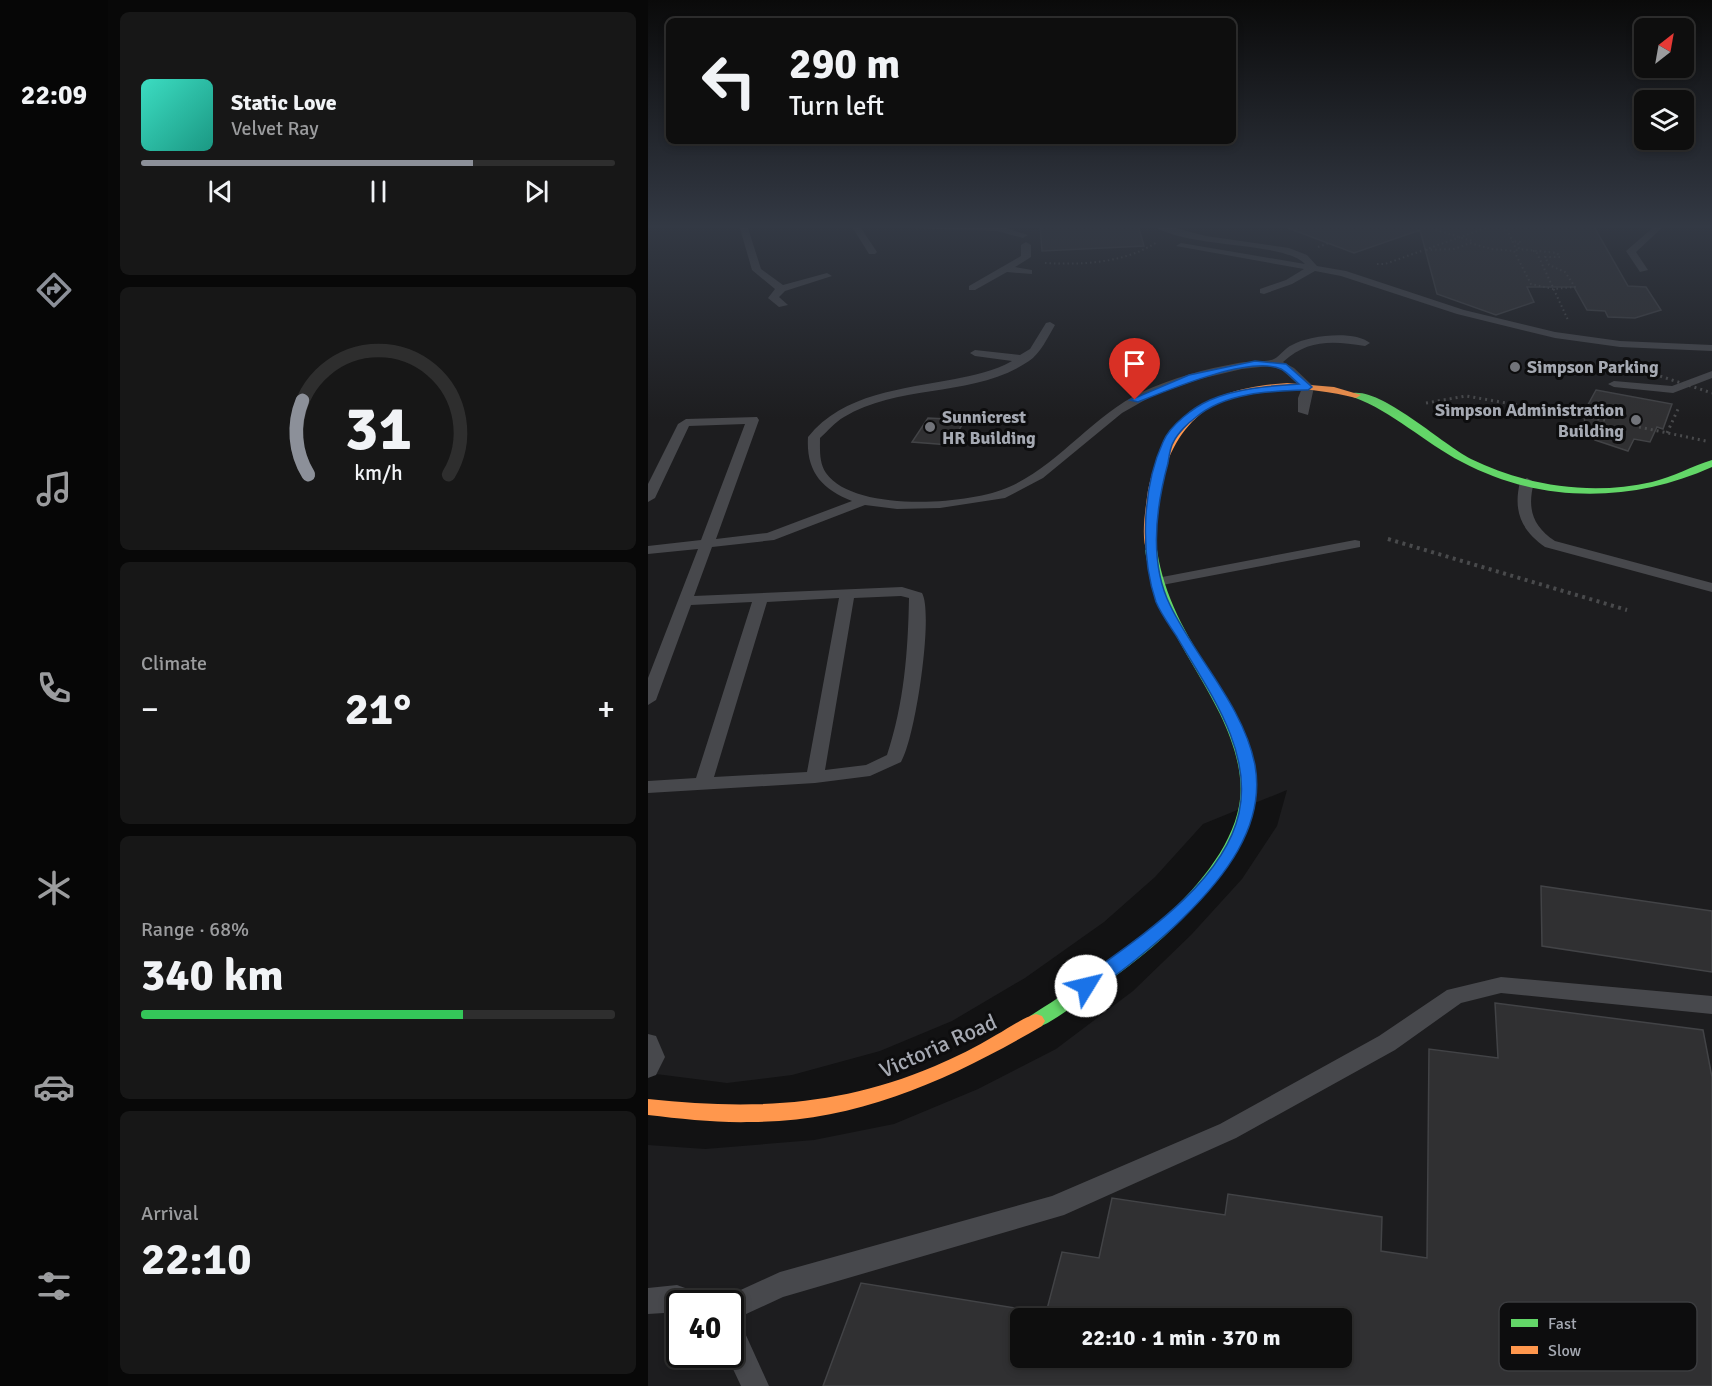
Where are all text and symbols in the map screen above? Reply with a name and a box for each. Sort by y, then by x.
north arrow [1634,18,1694,78]
map controls [1634,18,1694,150]
text: 290 m [789,39,900,90]
icon: left [690,42,768,120]
text: 22:09 [21,79,87,112]
text: Static Love [231,89,337,116]
text: Turn left [789,90,884,123]
button: layers [1634,90,1694,150]
text: Velvet Ray [231,116,319,141]
icon: previous [204,175,237,208]
icon: pause [362,175,395,208]
icon: next [520,175,553,208]
icon: directions [33,269,75,311]
pin [1109,338,1160,400]
icon: arrive [1118,347,1151,380]
place label: Simpson Parking [1527,356,1659,378]
marker: Simpson Parking [1508,360,1522,374]
text: 31 [344,390,412,467]
place label: Simpson Administration Building [1435,399,1624,442]
place label: Sunnicrest HR Building [942,406,1036,449]
marker: Simpson Administration Building [1629,413,1643,427]
marker: Sunnicrest HR Building [923,420,937,434]
text: km/h [354,461,402,487]
icon: music [33,468,75,510]
text: Climate [141,651,207,676]
icon: phone [33,667,75,709]
text: 21° [345,682,411,737]
text: − [141,689,159,730]
text: + [597,689,615,730]
icon: climate [33,867,75,909]
text: Range · 68% [141,917,249,942]
text: 340 km [141,948,284,1003]
position arrow [1054,954,1118,1018]
street label: Victoria Road [875,1008,1001,1084]
icon: car [33,1066,75,1108]
text: Arrival [141,1201,199,1226]
text: 22:10 [141,1232,251,1287]
icon: filters [33,1265,75,1307]
speed limit sign: 40 [666,1290,744,1368]
legend [1499,1302,1697,1371]
text: Fast [1548,1314,1577,1334]
text: 22:10 · 1 min · 370 m [1081,1324,1281,1351]
text: Slow [1548,1341,1582,1361]

